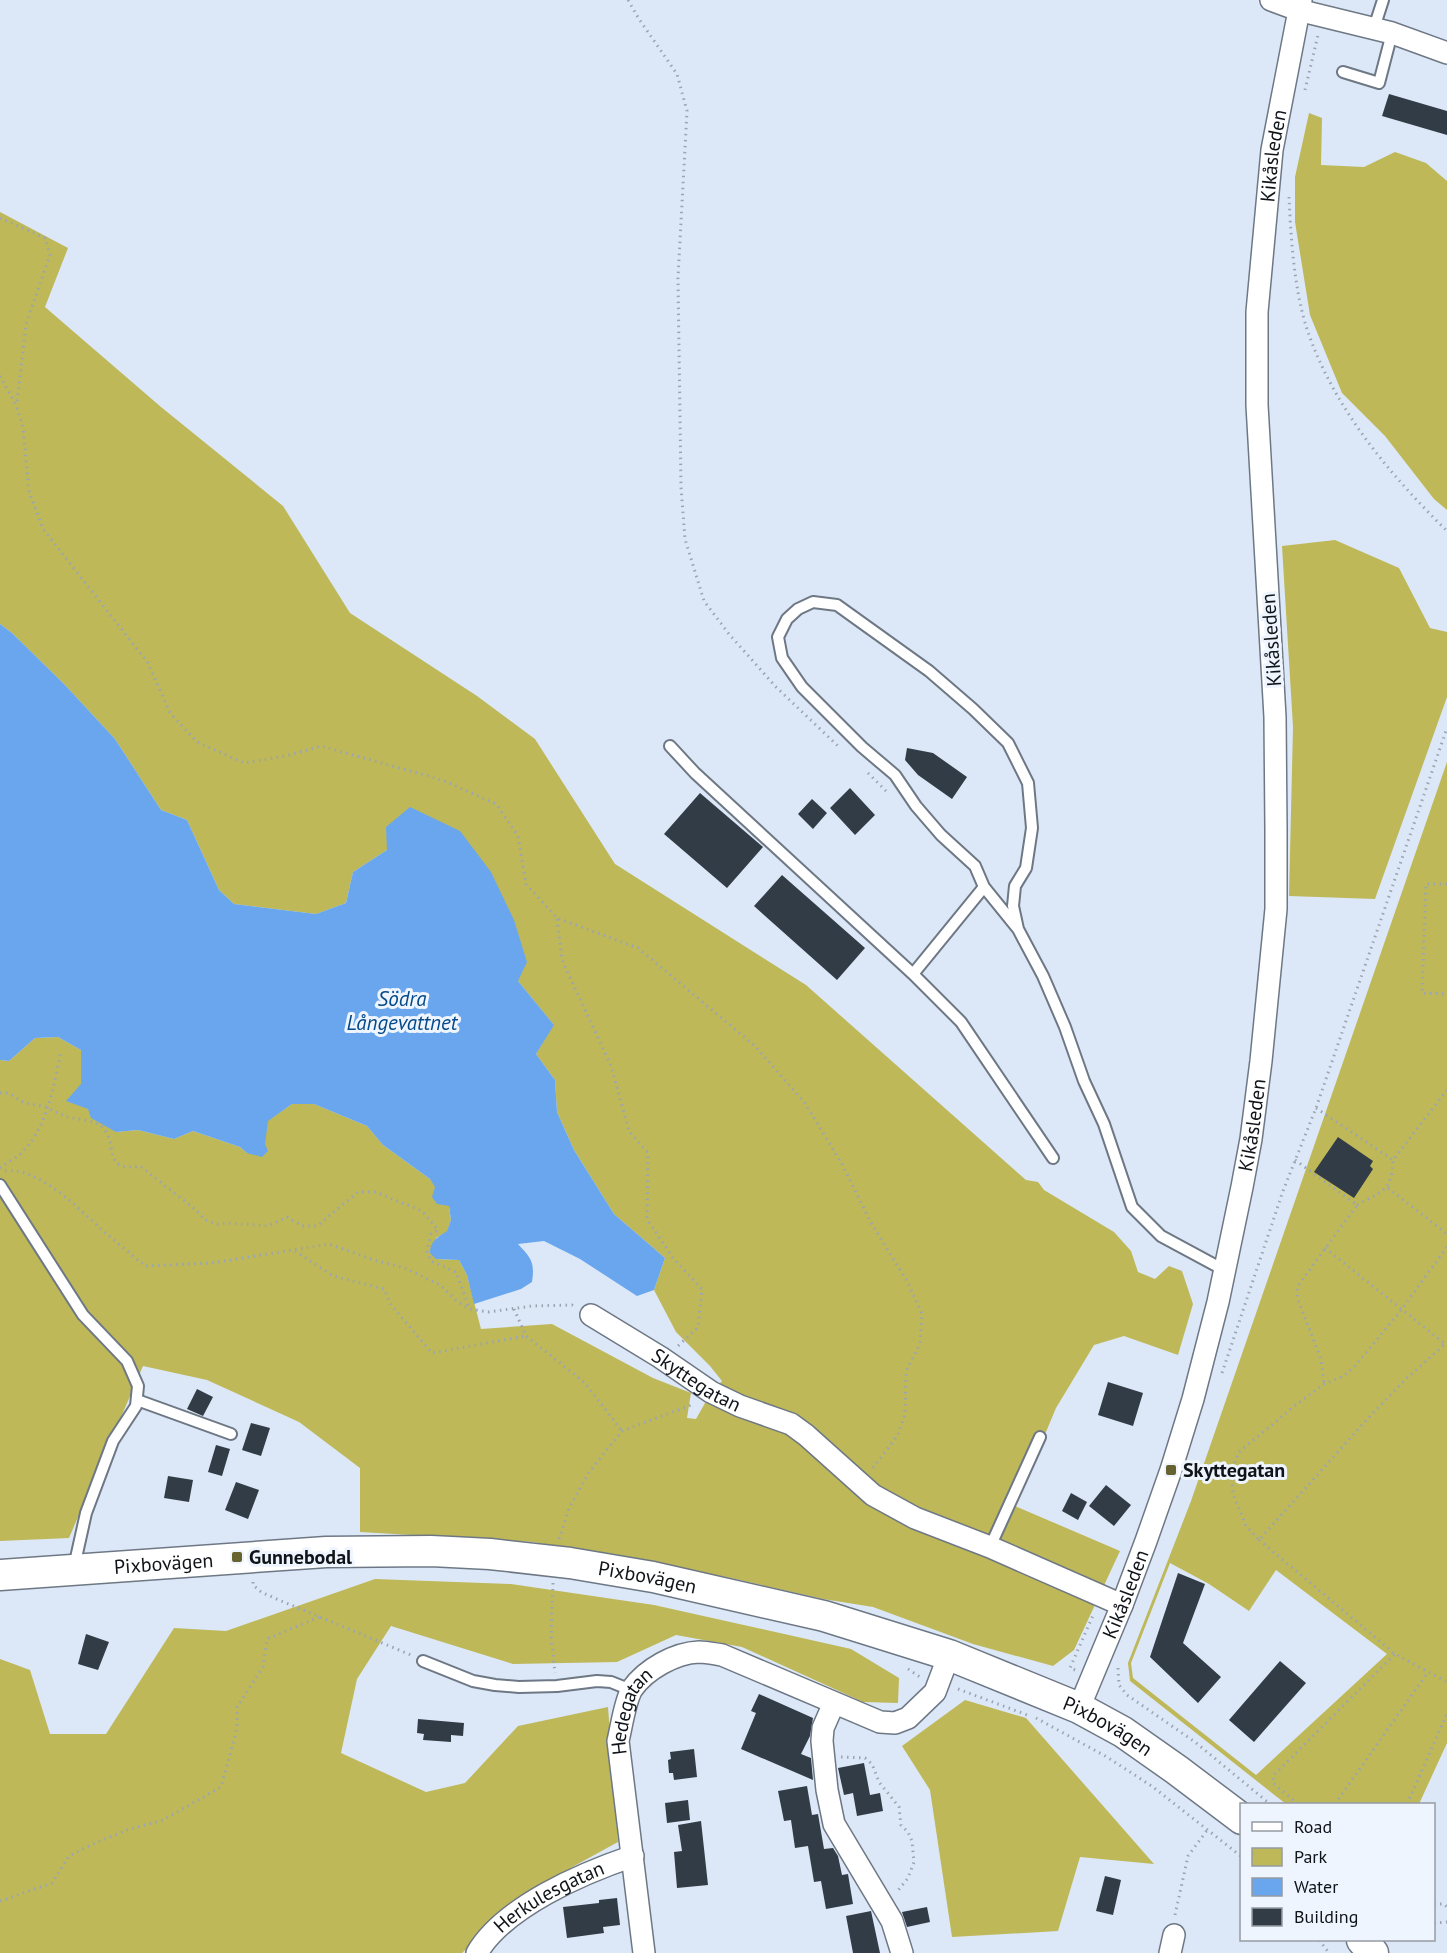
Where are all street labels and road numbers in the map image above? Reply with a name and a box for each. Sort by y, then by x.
street label: Kikåsleden [1254,107,1293,203]
street label: Kikåsleden [1255,593,1287,687]
street label: Kikåsleden [1232,1077,1272,1174]
street label: Skyttegatan [647,1342,745,1418]
street label: Kikåsleden [1096,1546,1155,1643]
street label: Pixbovägen [113,1547,214,1580]
street label: Pixbovägen [596,1555,699,1600]
street label: Hedegatan [605,1661,658,1756]
street label: Pixbovägen [1059,1690,1158,1762]
street label: Herkulesgatan [488,1855,608,1939]

